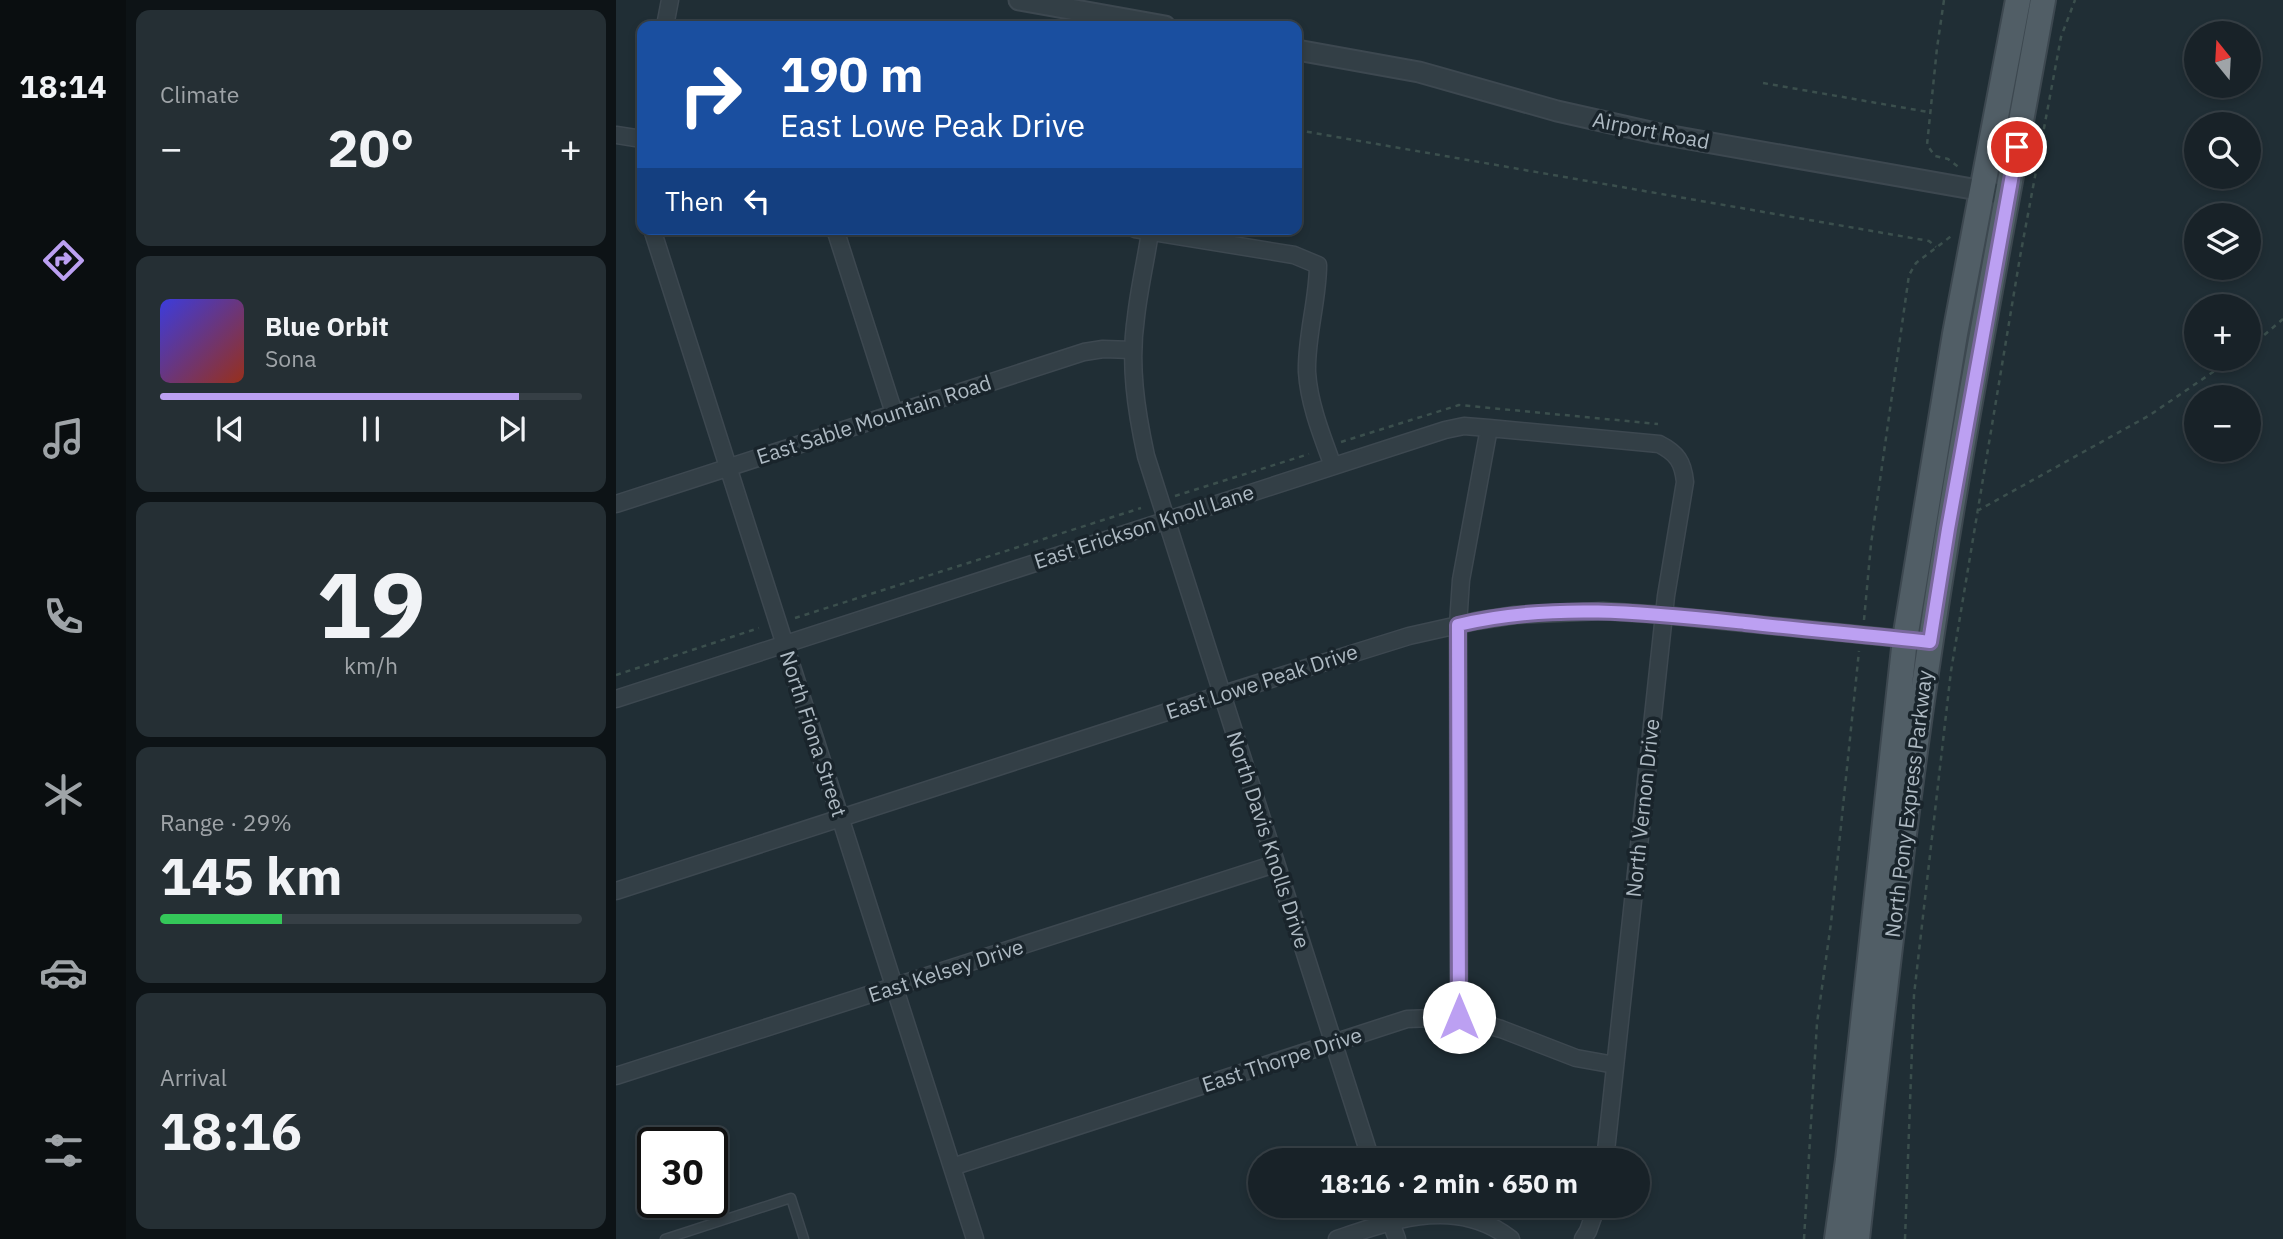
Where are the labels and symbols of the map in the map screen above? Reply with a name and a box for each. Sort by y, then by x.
north arrow [2184,21,2261,98]
street label: Airport Road [1590,105,1712,155]
pin [1987,117,2047,177]
street label: East Sable Mountain Road [753,368,995,470]
street label: East Erickson Knoll Lane [1030,477,1257,575]
street label: East Lowe Peak Drive [1162,637,1361,725]
street label: North Fiona Street [774,647,854,820]
street label: North Pony Express Parkway [1878,668,1938,939]
street label: North Vernon Drive [1619,717,1665,899]
street label: North Davis Knolls Drive [1221,728,1317,952]
street label: East Kelsey Drive [864,932,1027,1008]
position arrow [1422,980,1496,1054]
street label: East Thorpe Drive [1198,1020,1365,1098]
speed limit sign: 30 [637,1127,728,1218]

